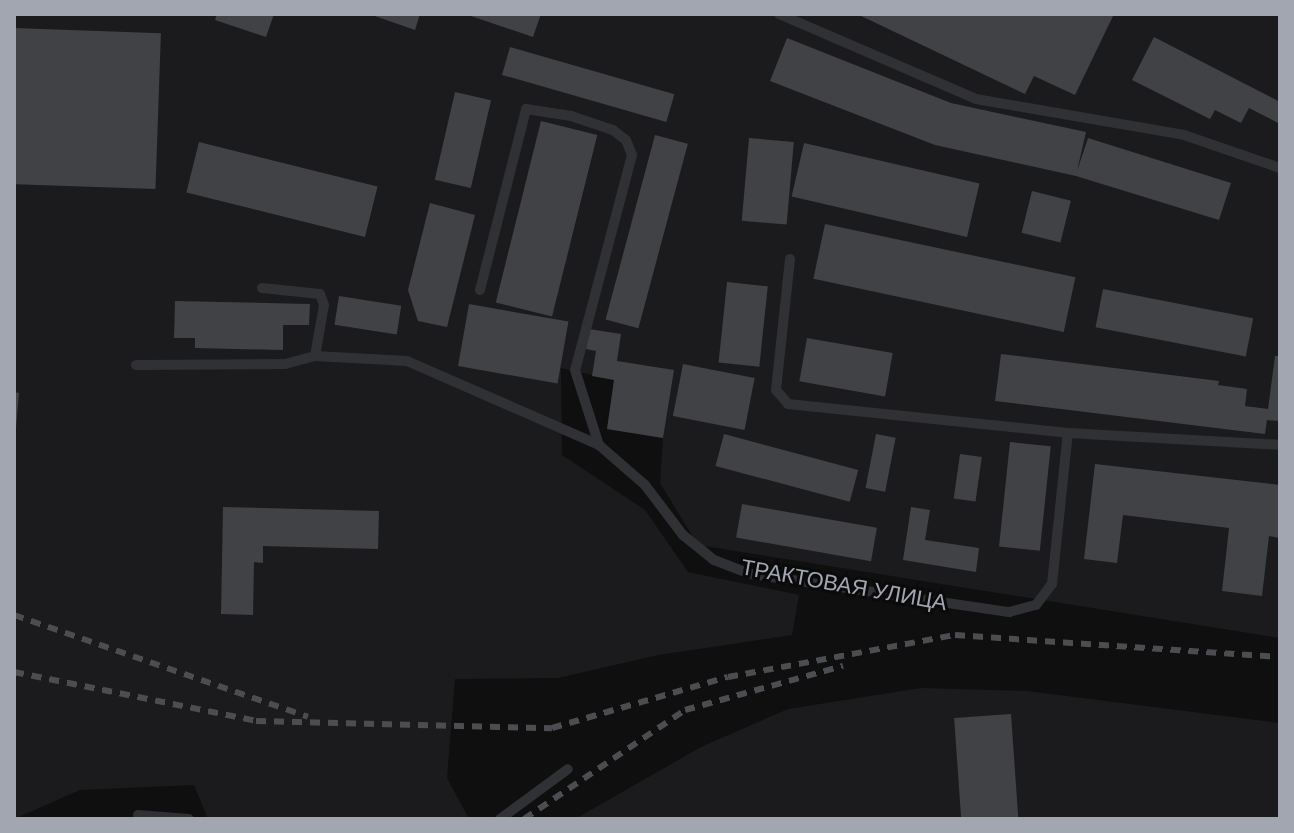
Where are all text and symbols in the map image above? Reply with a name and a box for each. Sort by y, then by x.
street label: ТРАКТОВАЯ УЛИЦА [739,554,949,616]

